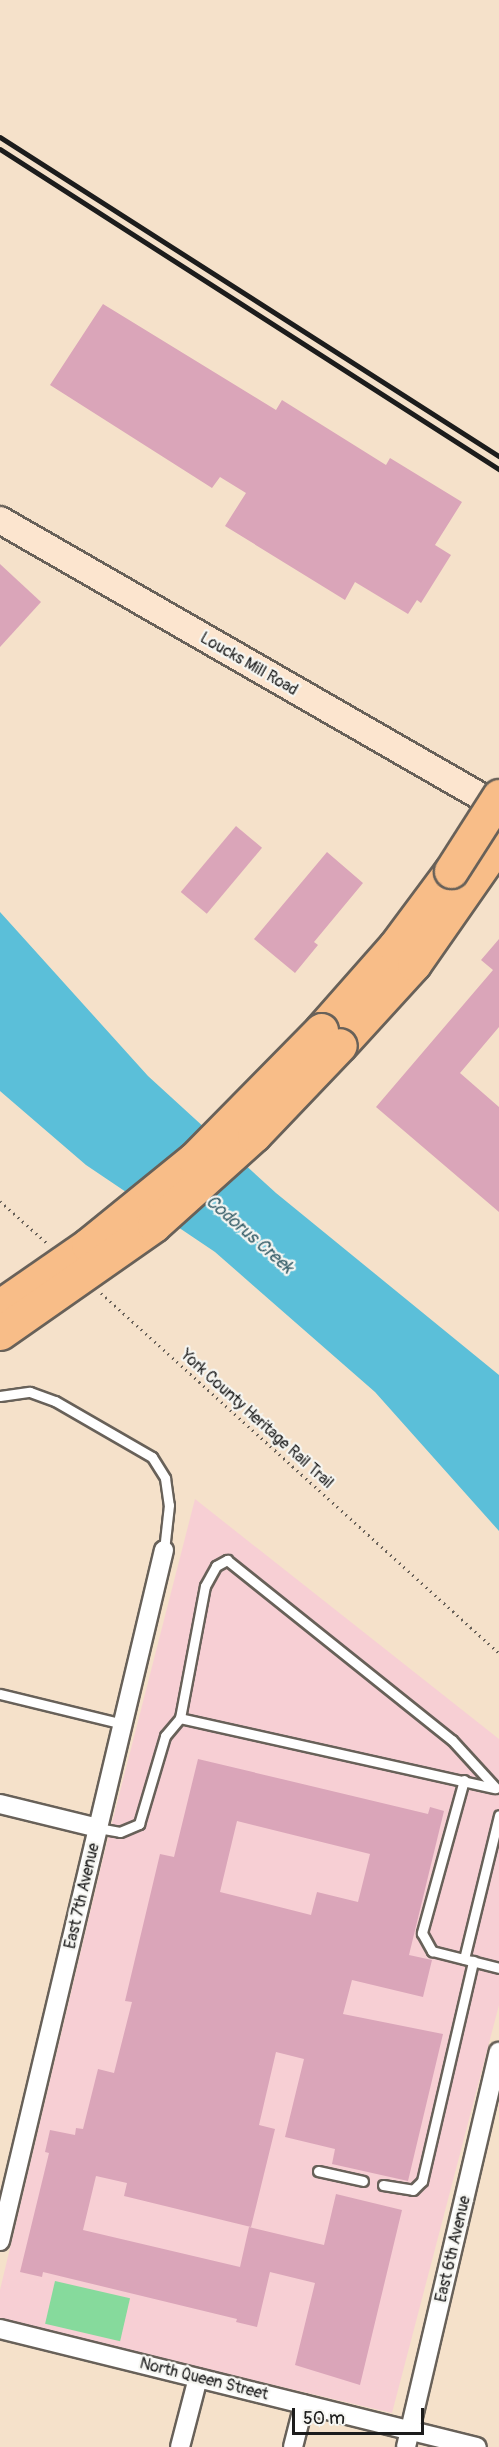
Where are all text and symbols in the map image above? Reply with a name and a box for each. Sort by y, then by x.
street label: Loucks Mill Road [197,628,301,700]
water label: Codorus Creek [201,1191,297,1279]
street label: York County Heritage Rail Trail [177,1345,337,1493]
street label: East 7th Avenue [61,1841,103,1951]
street label: East 6th Avenue [431,2194,475,2304]
street label: North Queen Street [138,2354,270,2404]
scale bar [295,2396,427,2434]
text: 50 m [303,2407,345,2430]

